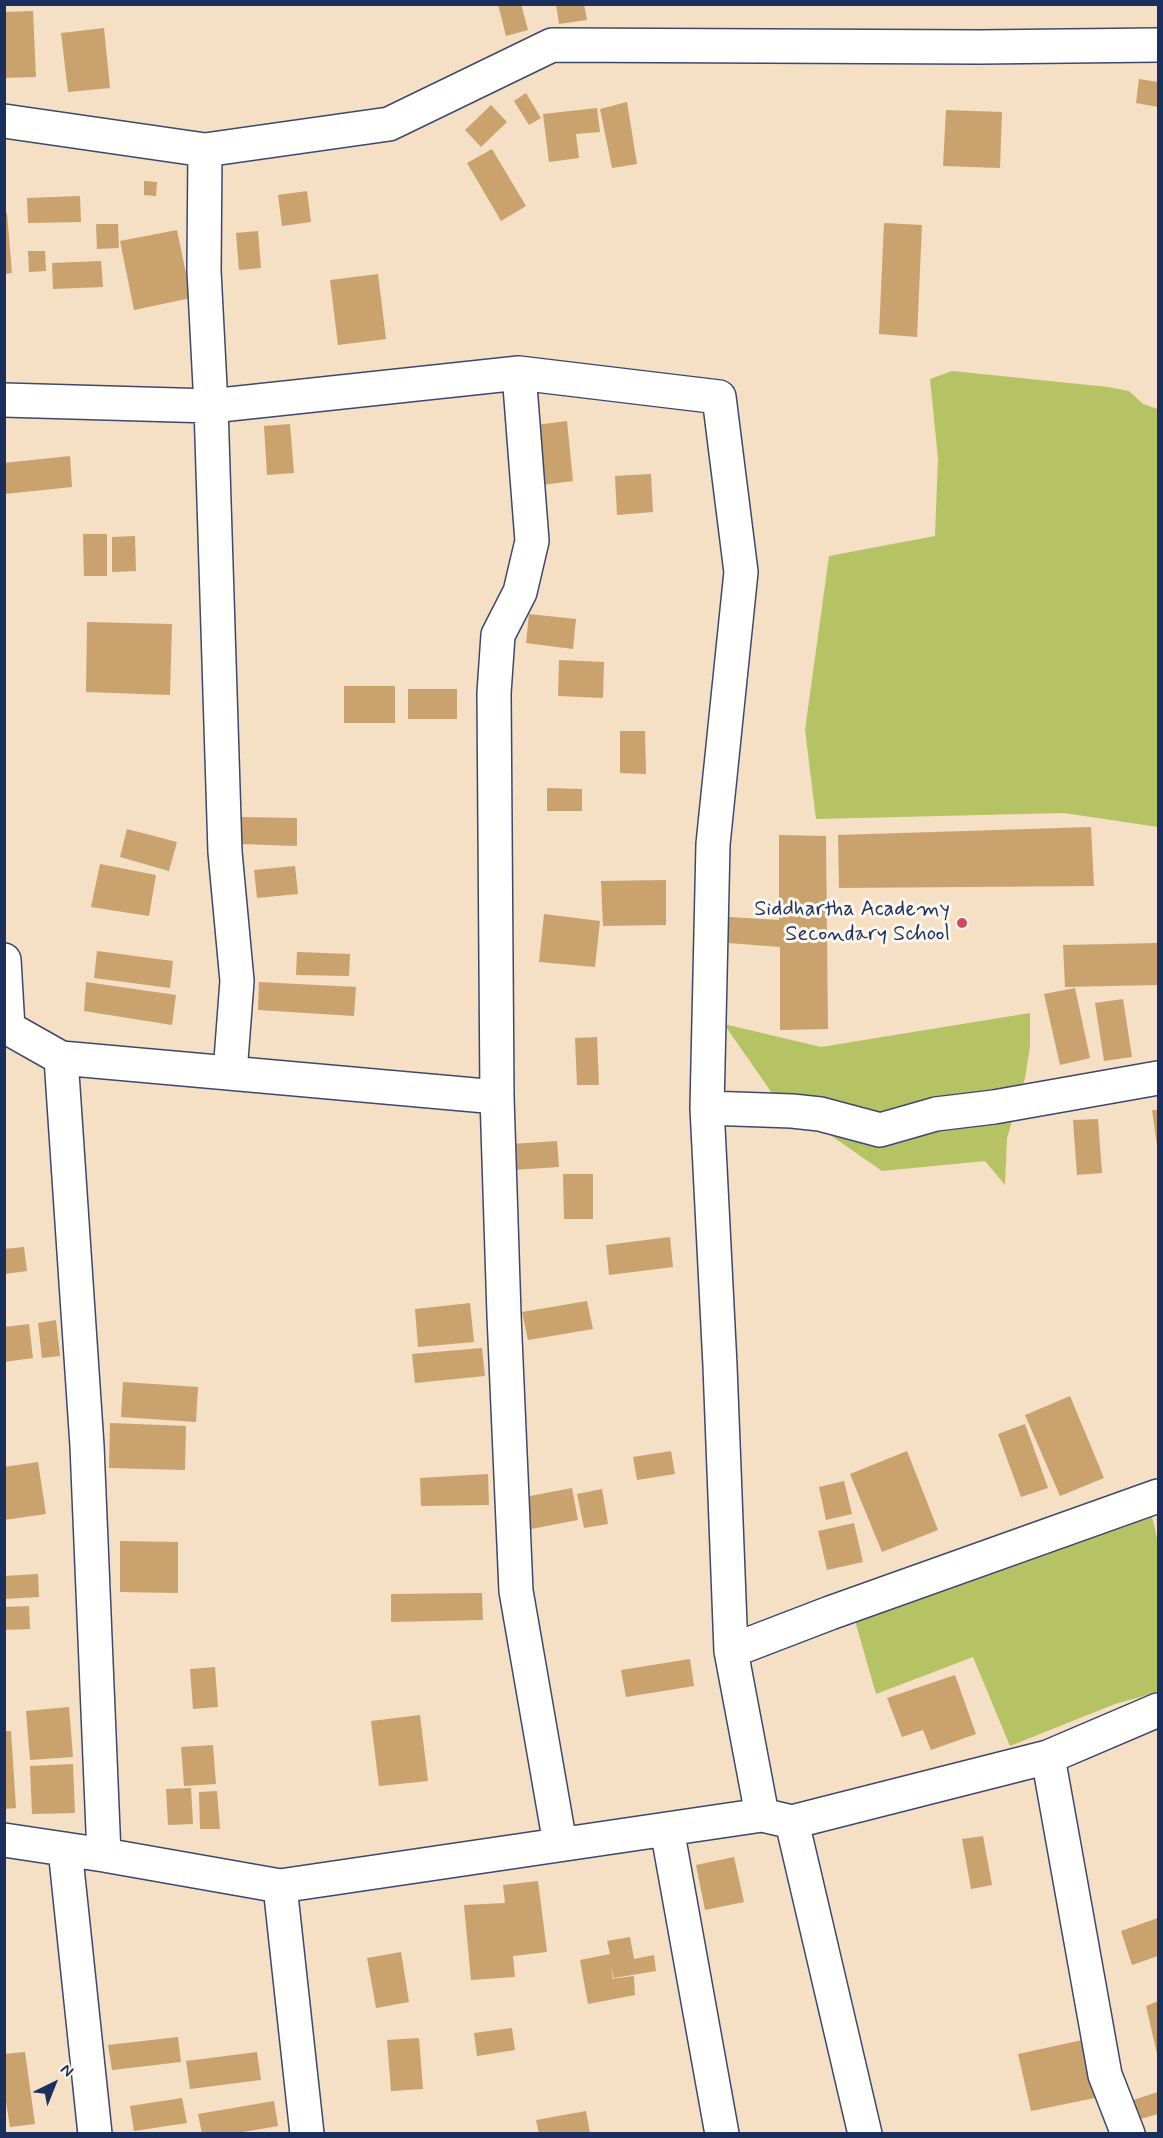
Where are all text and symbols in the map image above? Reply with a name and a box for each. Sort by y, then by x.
place label: Siddhartha Academy Secondary School [754,897,950,948]
marker: Siddhartha Academy Secondary School [955,916,969,930]
north arrow [24,2054,84,2114]
text: N [56,2059,78,2082]

